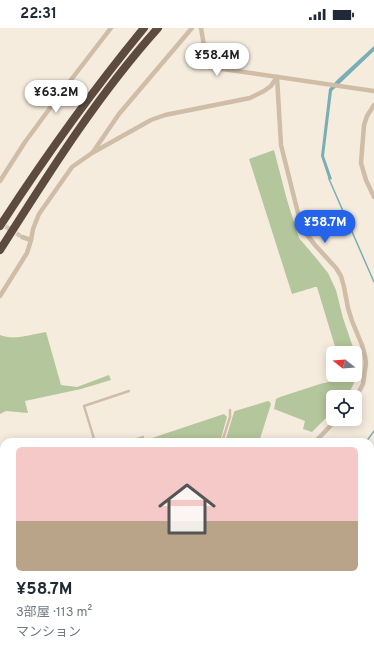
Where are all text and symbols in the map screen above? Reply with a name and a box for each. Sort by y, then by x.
text: 22:31 [20,5,57,24]
pin: ¥58.4M [184,43,250,77]
text: ¥58.4M [194,48,240,64]
pin: ¥63.2M [23,80,89,114]
text: ¥63.2M [33,85,79,101]
pin: ¥58.7M [292,210,358,244]
text: ¥58.7M [303,215,347,231]
north arrow [326,346,362,382]
map controls [326,346,362,426]
button: locate [326,390,362,426]
icon: home [151,473,223,545]
text: ¥58.7M [16,579,73,601]
text: 3部屋 · 113 m² [16,605,92,621]
text: マンション [16,625,81,641]

